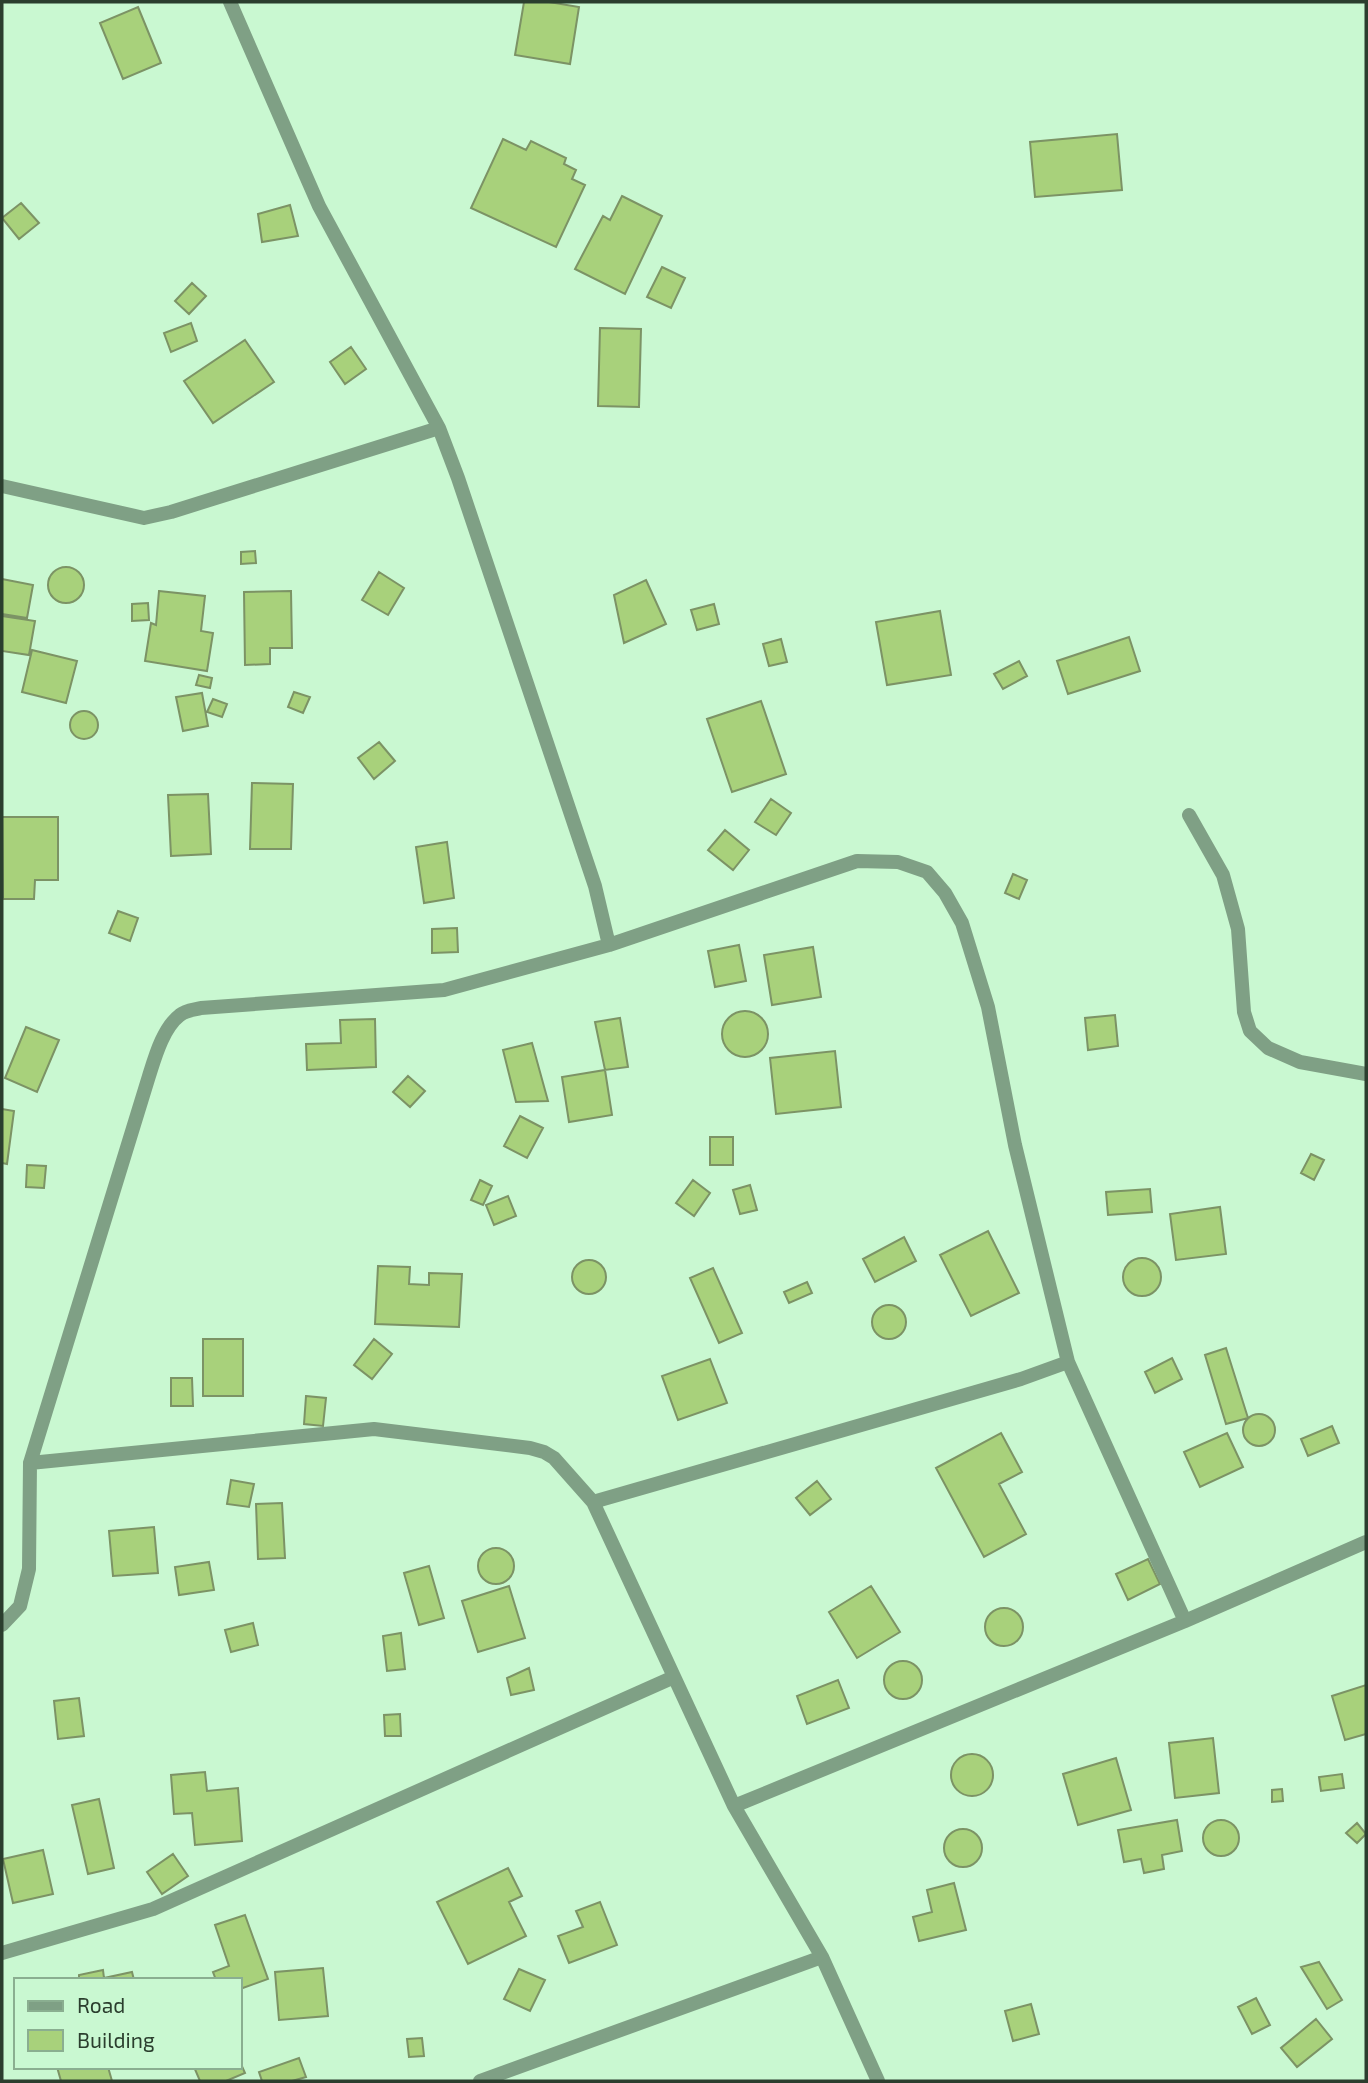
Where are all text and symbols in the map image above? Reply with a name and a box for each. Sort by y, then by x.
legend [14,1978,242,2069]
text: Road [77,1992,125,2017]
text: Building [77,2027,155,2052]

